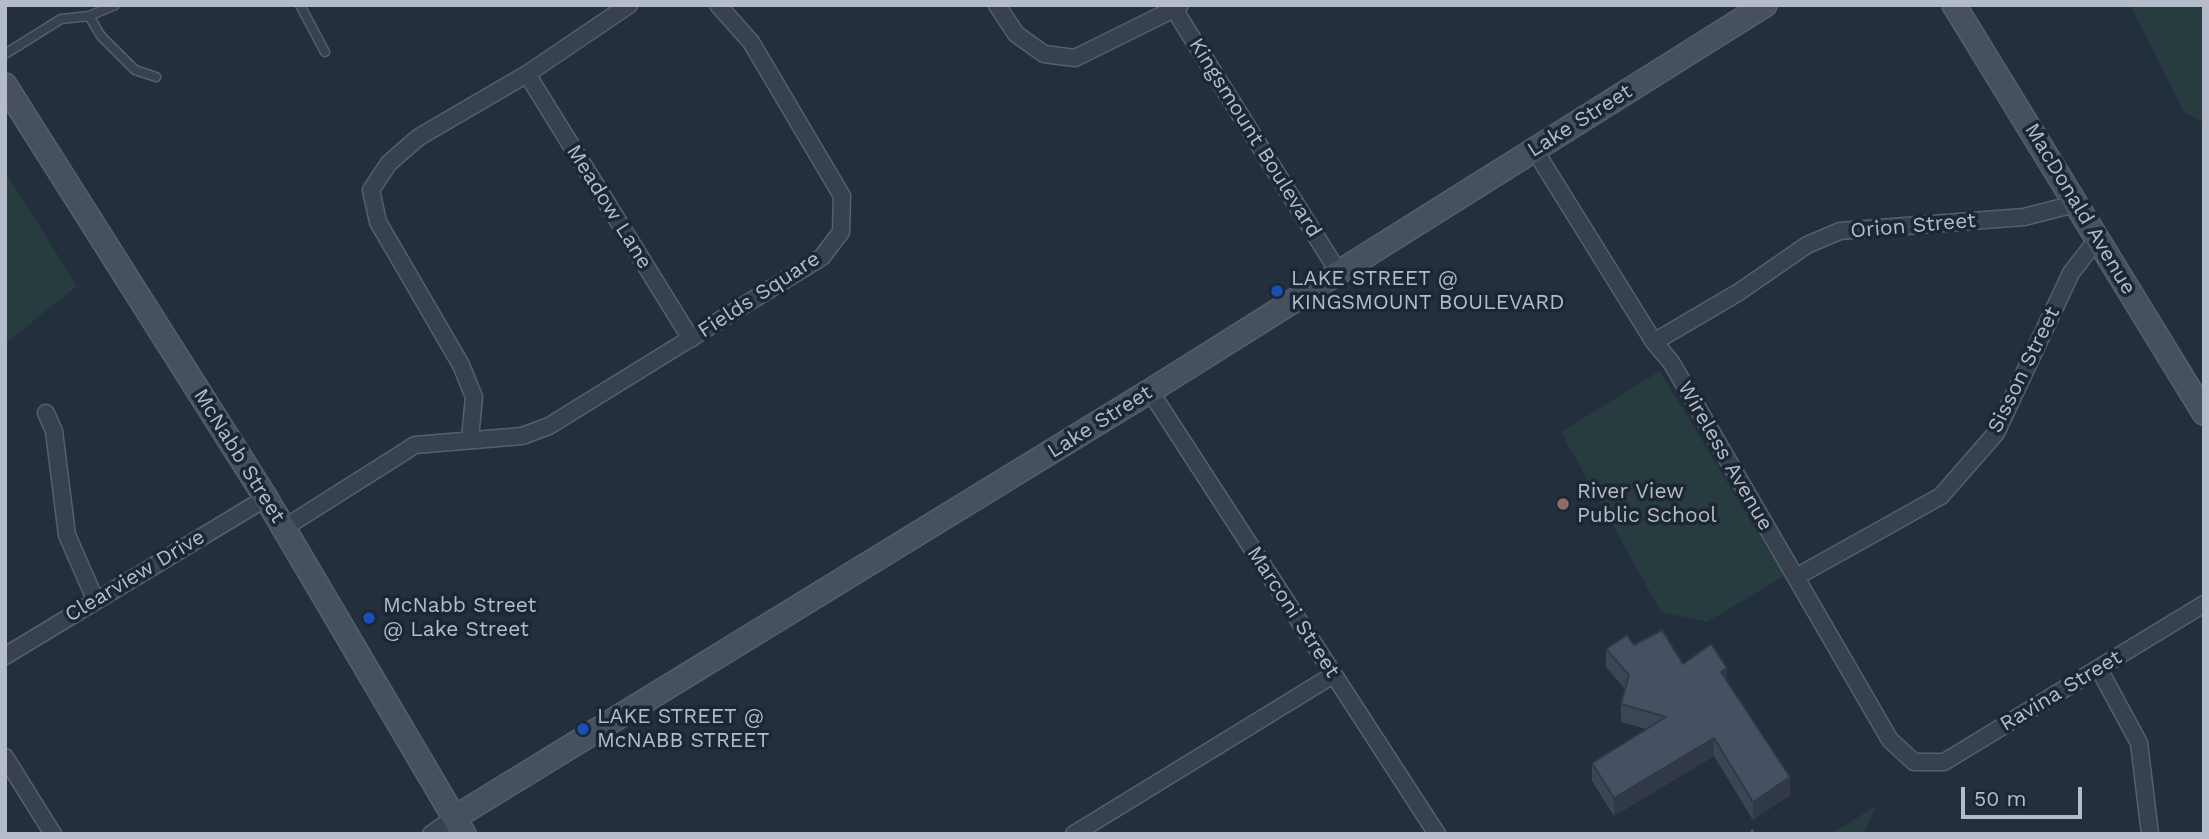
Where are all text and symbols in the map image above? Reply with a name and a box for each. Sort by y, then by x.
street label: Kingsmount Boulevard [1183,34,1327,242]
street label: Lake Street [1523,79,1637,163]
street label: MacDonald Avenue [2019,119,2141,299]
street label: Meadow Lane [561,140,657,274]
street label: Orion Street [1849,208,1977,244]
street label: Fields Square [693,246,825,344]
place label: LAKE STREET @ KINGSMOUNT BOULEVARD [1291,266,1564,316]
marker: LAKE STREET @ KINGSMOUNT BOULEVARD [1269,283,1285,299]
street label: Sisson Street [1983,303,2065,437]
street label: Wireless Avenue [1672,377,1778,535]
street label: Lake Street [1043,380,1157,464]
street label: McNabb Street [188,384,290,528]
place label: River View Public School [1577,479,1717,529]
marker: River View Public School [1555,496,1571,512]
street label: Clearview Drive [60,524,210,628]
street label: Marconi Street [1241,542,1345,682]
place label: McNabb Street @ Lake Street [383,593,536,643]
marker: McNabb Street @ Lake Street [361,610,377,626]
street label: Ravina Street [1996,645,2126,737]
place label: LAKE STREET @ McNABB STREET [597,704,769,754]
marker: LAKE STREET @ McNABB STREET [575,721,591,737]
scale bar [1964,772,2085,816]
text: 50 m [1974,786,2026,811]

